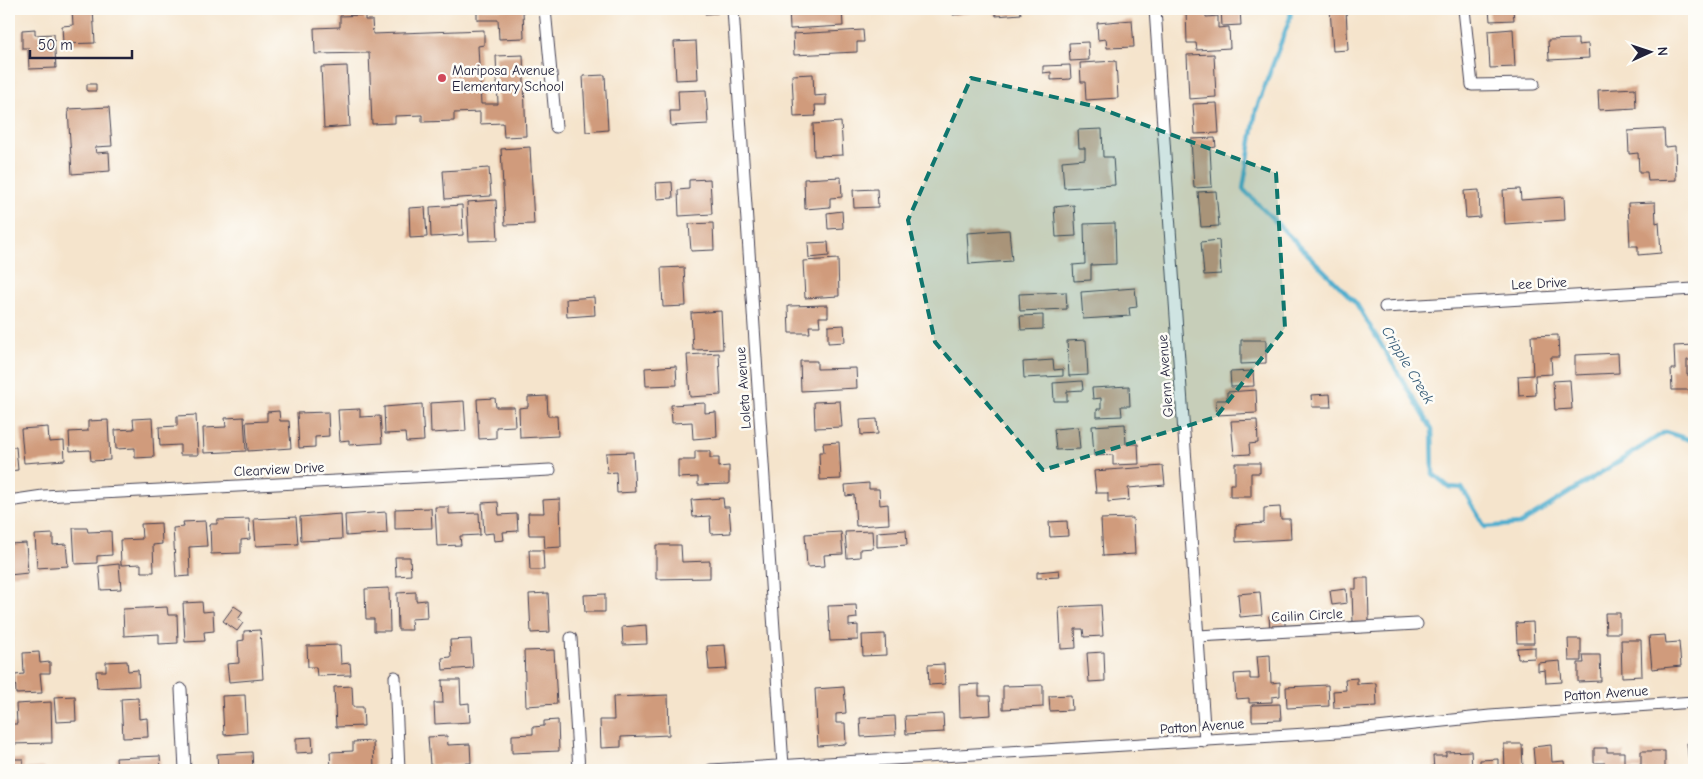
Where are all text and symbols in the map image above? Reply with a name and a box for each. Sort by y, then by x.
scale bar [30,28,132,60]
north arrow [1626,28,1676,78]
text: 50 m [38,36,73,54]
text: N [1654,46,1671,56]
place label: Mariposa Avenue Elementary School [452,62,564,95]
marker: Mariposa Avenue Elementary School [436,72,448,84]
street label: Lee Drive [1511,274,1567,293]
water label: Cripple Creek [1378,323,1439,408]
street label: Glenn Avenue [1154,334,1177,418]
street label: Loleta Avenue [732,346,755,430]
street label: Clearview Drive [233,459,325,480]
street label: Cailin Circle [1271,605,1343,626]
street label: Patton Avenue [1563,682,1649,705]
street label: Patton Avenue [1159,715,1245,738]

